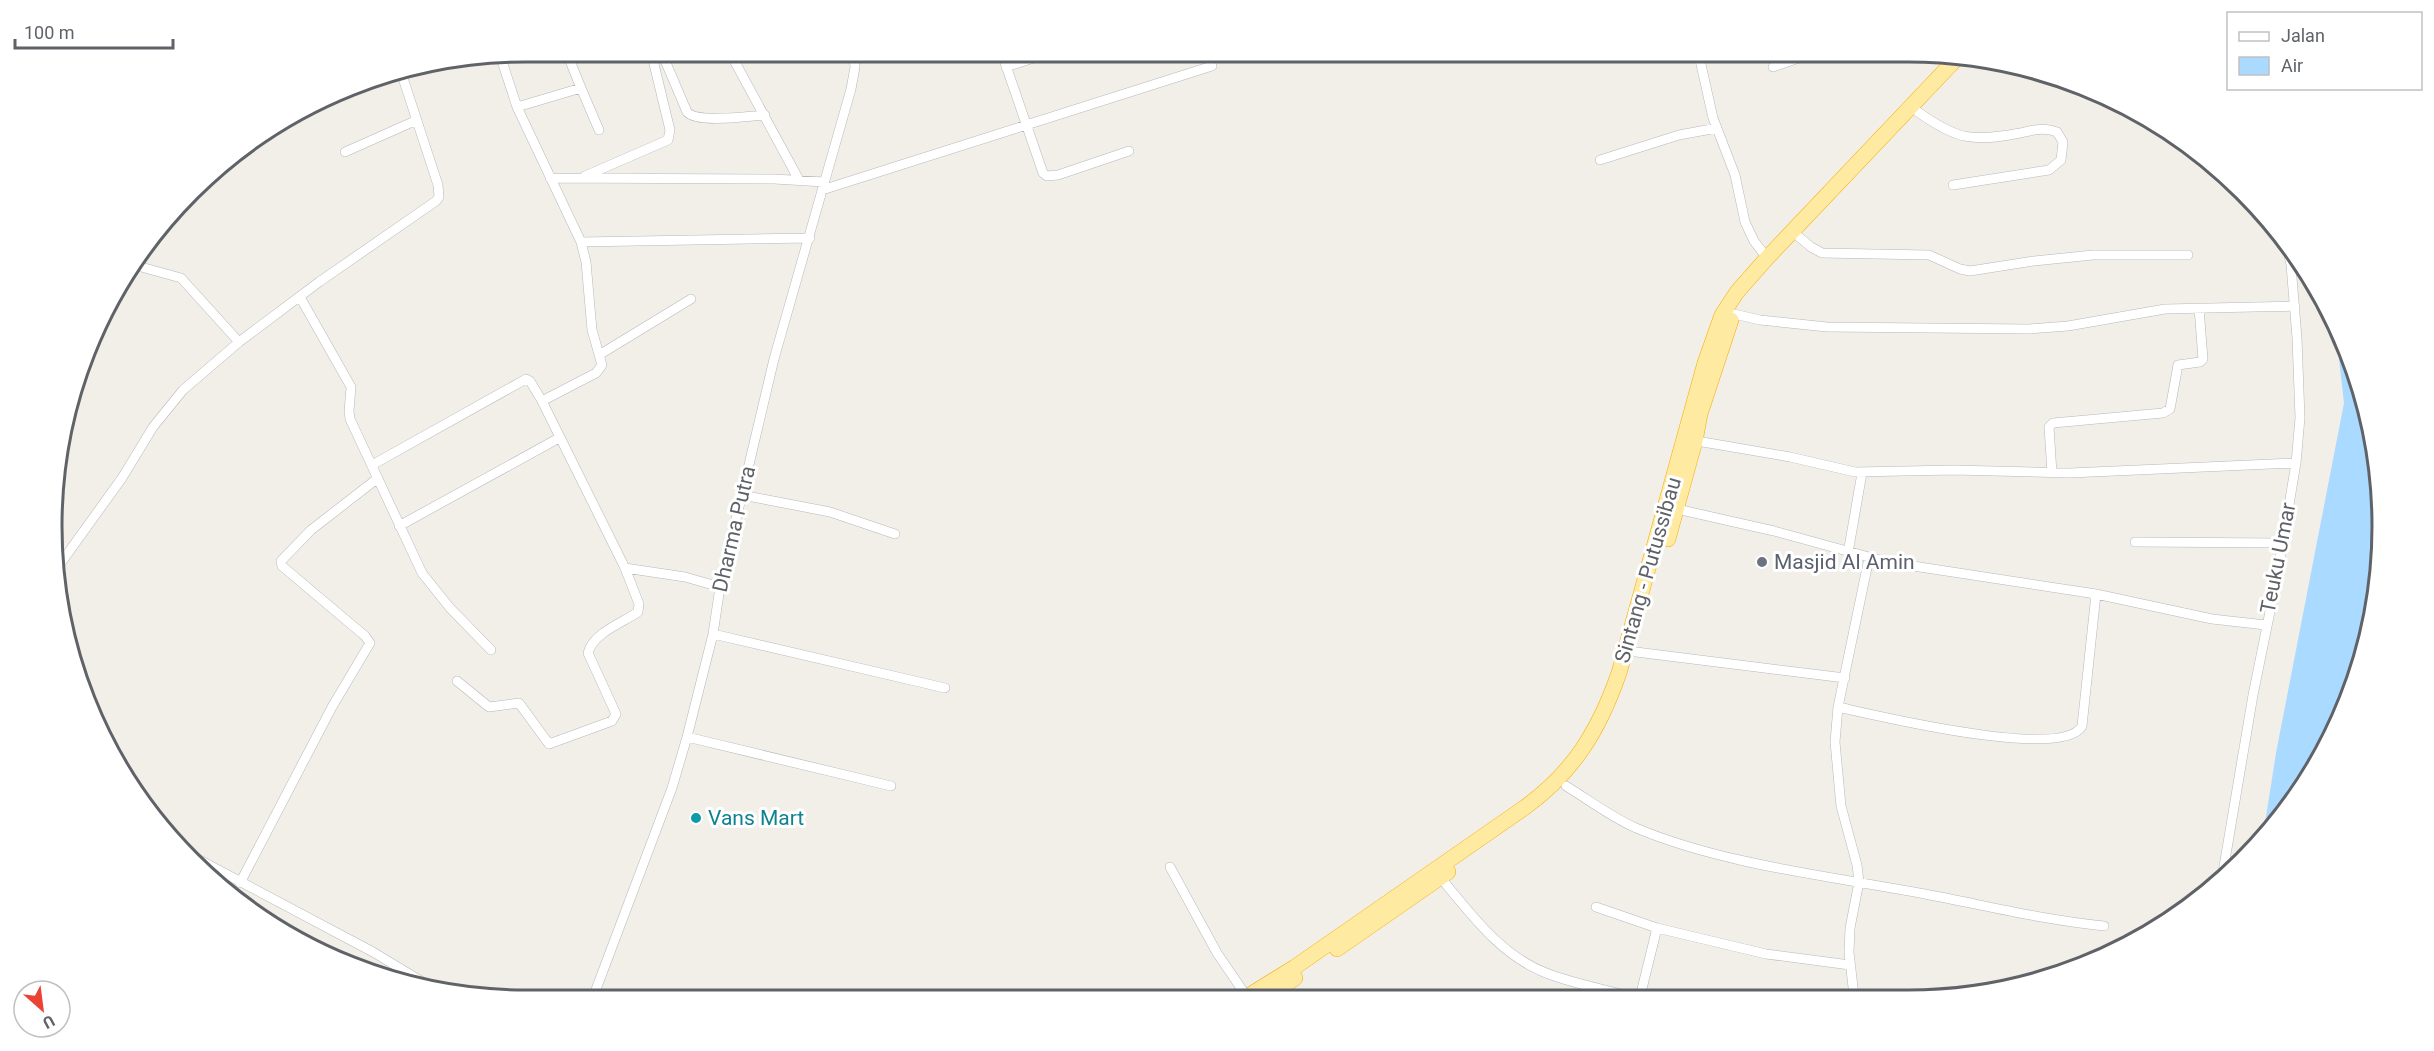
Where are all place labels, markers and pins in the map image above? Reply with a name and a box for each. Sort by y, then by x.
place label: Masjid Al Amin [1774,550,1915,574]
marker: Masjid Al Amin [1755,555,1769,569]
place label: Vans Mart [708,806,804,830]
marker: Vans Mart [689,811,703,825]

